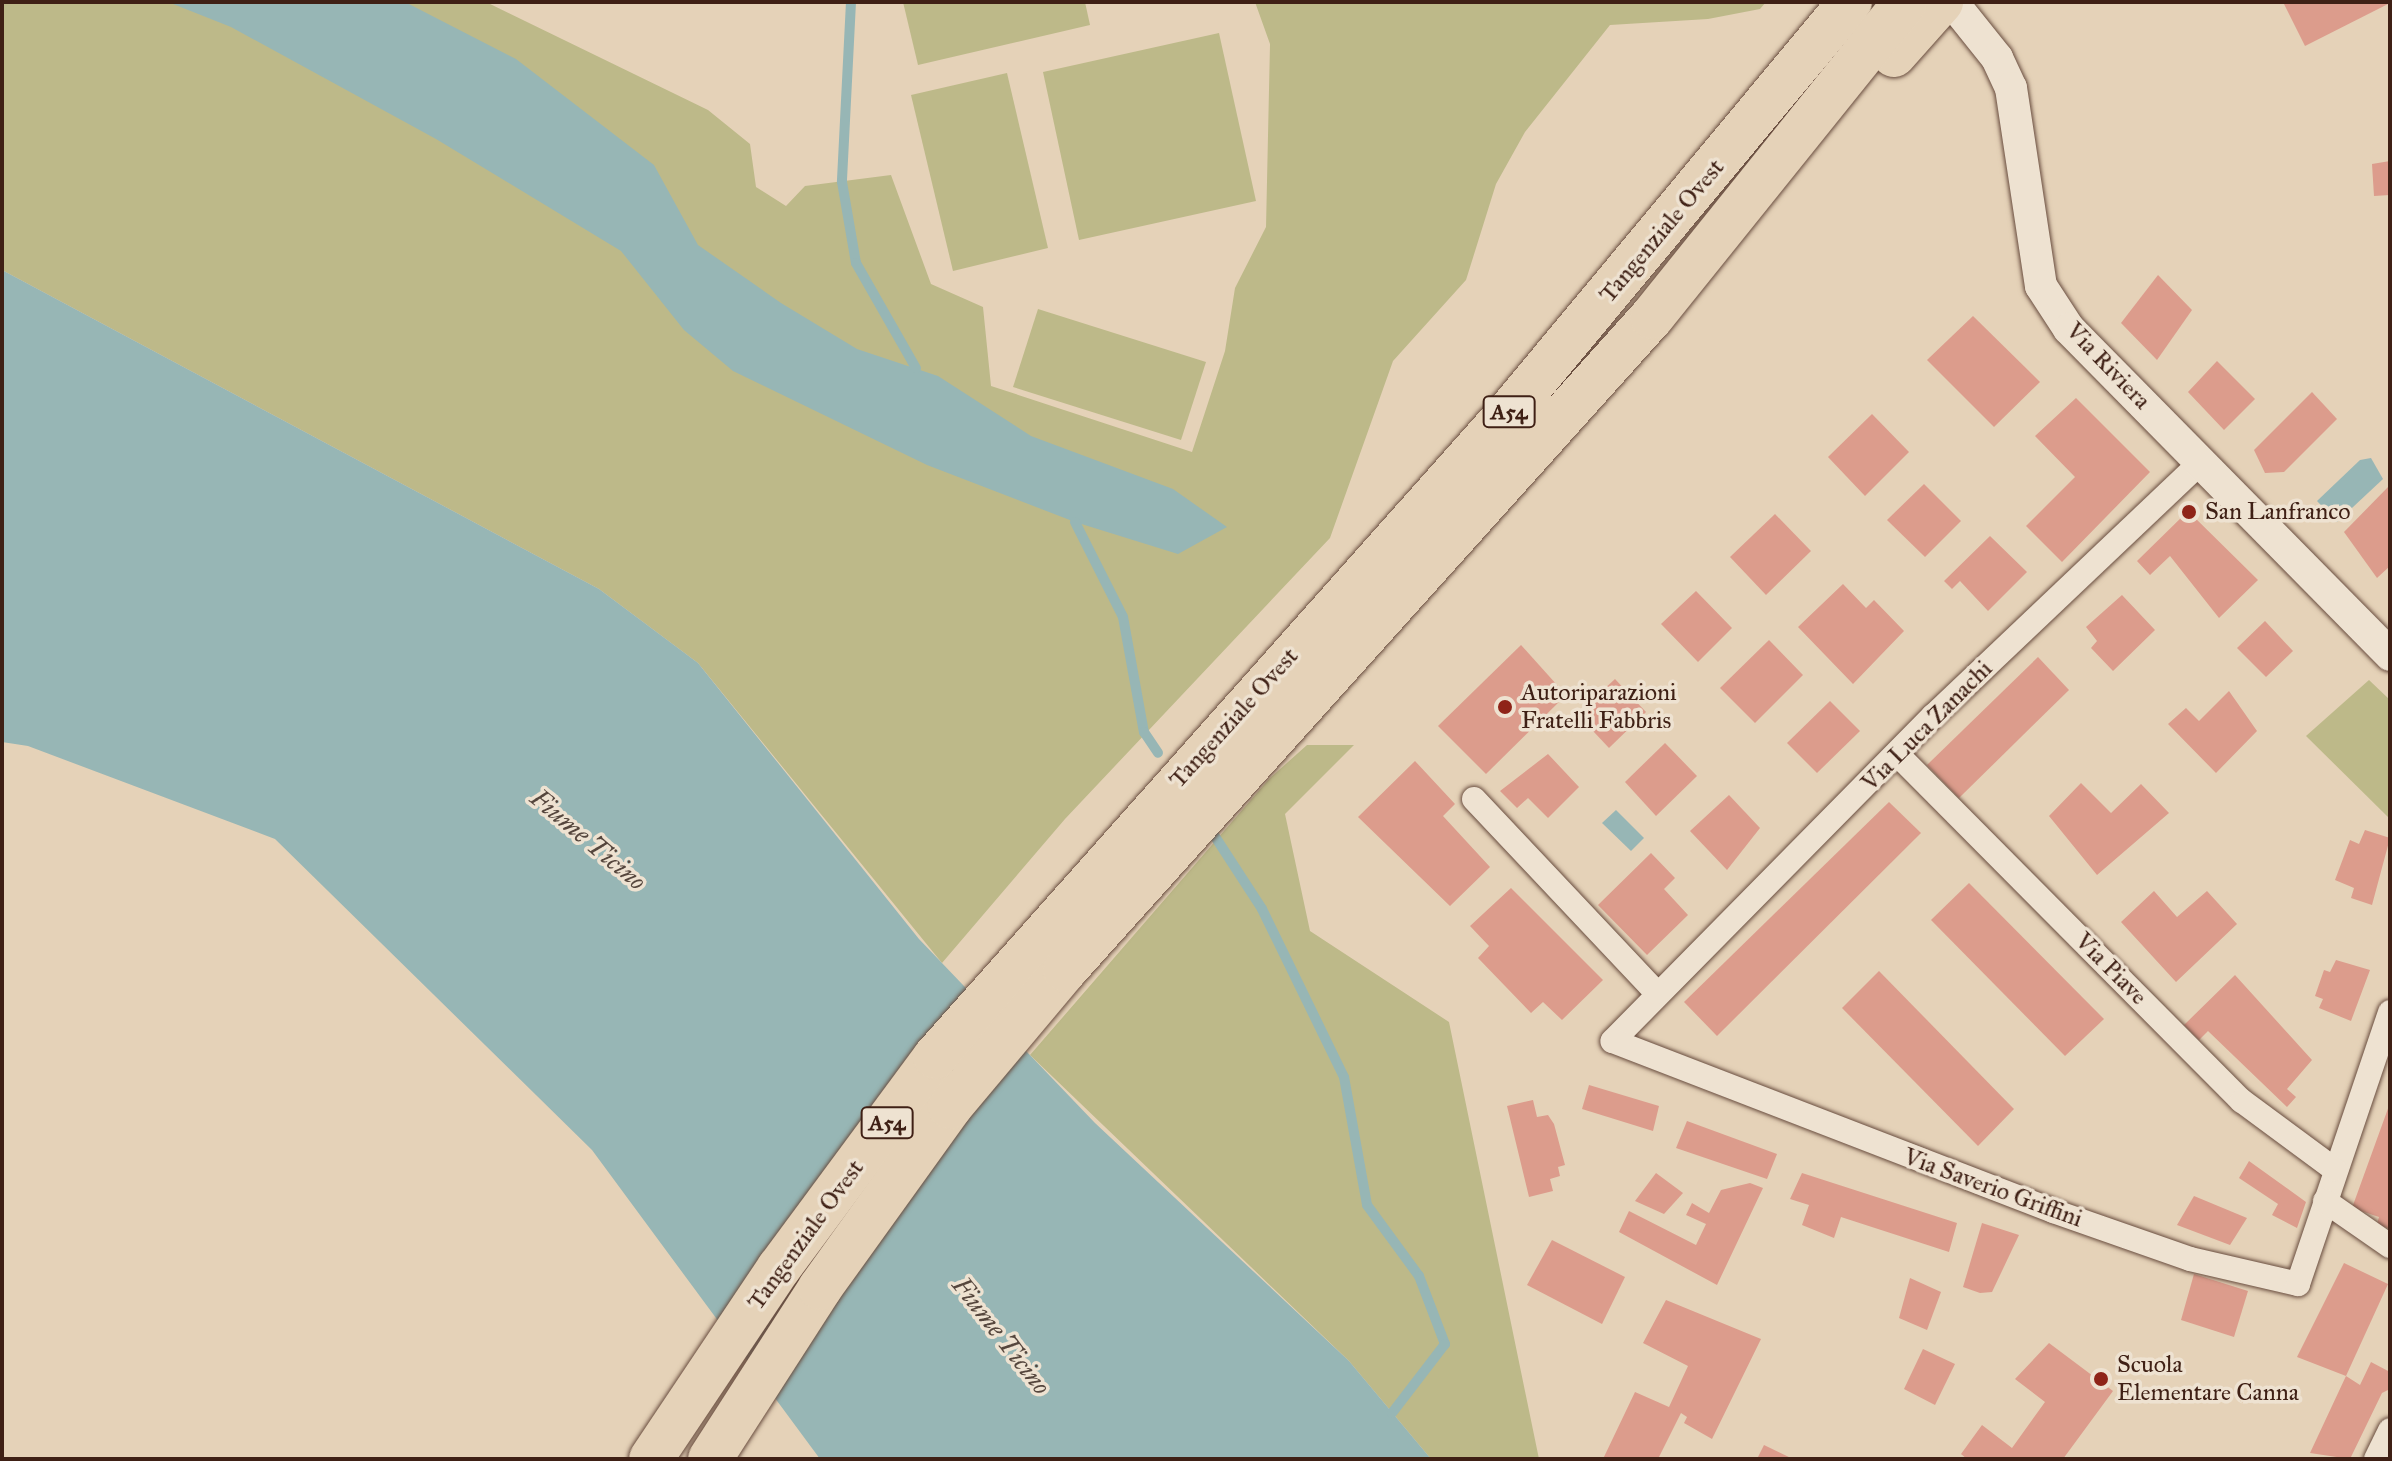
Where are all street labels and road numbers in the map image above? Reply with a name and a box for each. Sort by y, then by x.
street label: Tangenziale Ovest [1594,153,1730,309]
street label: Via Riviera [2060,317,2156,415]
road number: A54 [1481,394,1537,430]
street label: Tangenziale Ovest [1164,642,1304,794]
street label: Via Luca Zanachi [1856,655,1998,797]
street label: Via Piave [2069,927,2153,1011]
road number: A54 [859,1105,915,1141]
street label: Via Saverio Griffini [1900,1142,2086,1234]
street label: Tangenziale Ovest [742,1154,870,1316]

